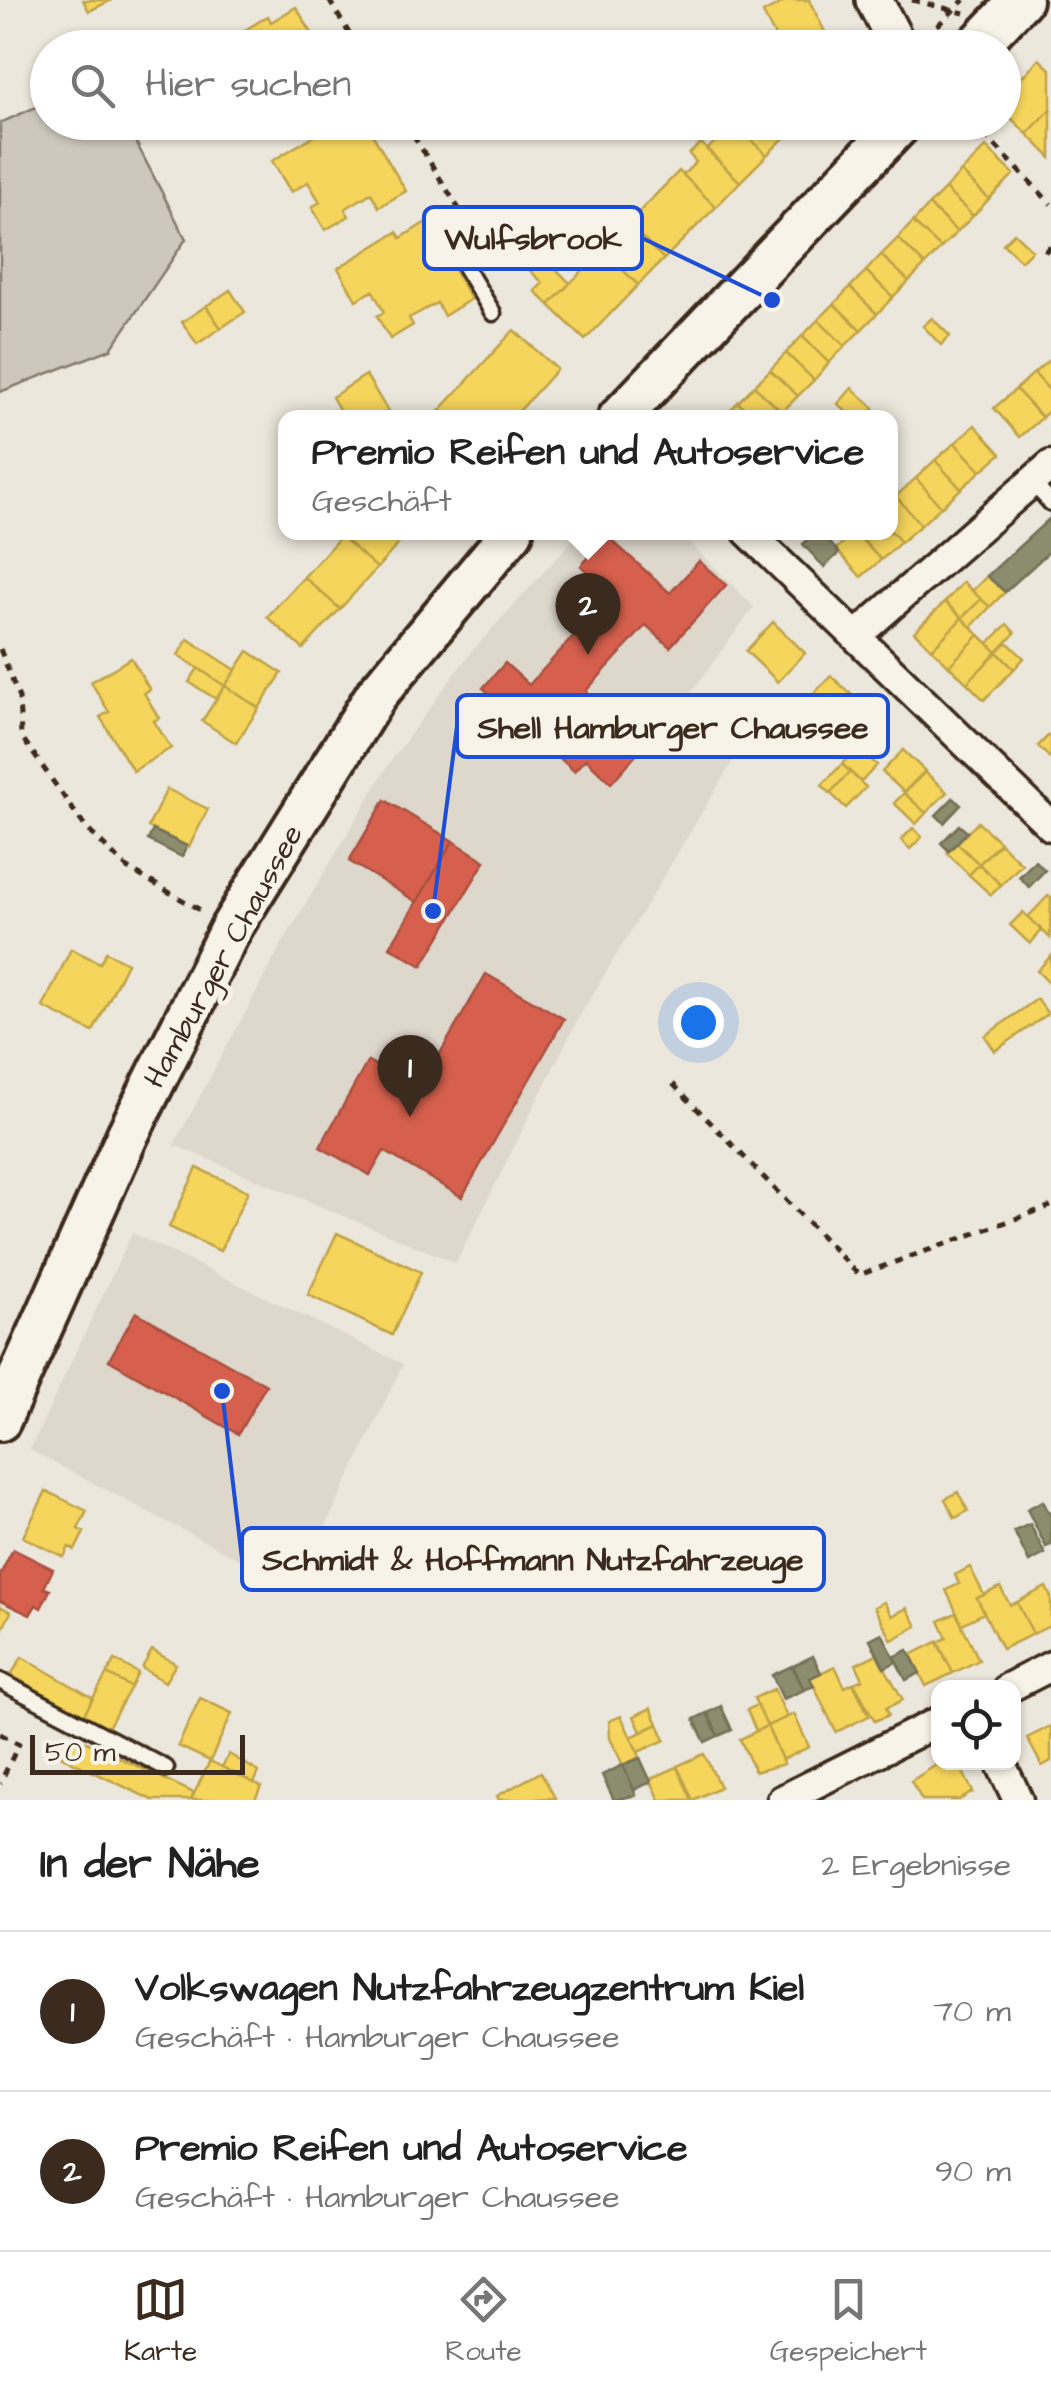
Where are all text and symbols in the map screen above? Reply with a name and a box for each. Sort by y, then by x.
search box [30,30,1021,140]
icon: search [65,58,120,113]
text: Hier suchen [145,59,351,111]
callout: Wulfsbrook [424,207,642,269]
text: Wulfsbrook [443,217,622,262]
popup [278,410,898,540]
text: Premio Reifen und Autoservice [312,427,864,479]
text: Geschäft [312,479,452,524]
pin: 2 [556,572,620,655]
callout: Shell Hamburger Chaussee [457,695,888,757]
text: Shell Hamburger Chaussee [476,706,869,752]
street label: Hamburger Chaussee [134,817,315,1096]
your location [673,997,724,1048]
pin: 1 [378,1034,442,1117]
callout: Schmidt & Hoffmann Nutzfahrzeuge [242,1528,824,1590]
text: Schmidt & Hoffmann Nutzfahrzeuge [261,1538,804,1584]
map controls [931,1680,1021,1770]
button: locate [931,1680,1021,1770]
scale bar [30,1730,245,1774]
text: 50 m [45,1733,116,1772]
text: In der Nähe [40,1836,260,1894]
text: 2 Ergebnisse [821,1843,1011,1888]
text: Volkswagen Nutzfahrzeugzentrum Kiel [135,1963,804,2015]
text: 1 [70,1989,75,2034]
text: 70 m [933,1989,1011,2034]
text: Geschäft · Hamburger Chaussee [135,2015,619,2060]
text: Premio Reifen und Autoservice [135,2123,687,2175]
text: 2 [63,2149,82,2194]
text: 90 m [935,2149,1011,2194]
text: Geschäft · Hamburger Chaussee [135,2175,619,2220]
tab: Karte [124,2272,197,2371]
tab: Route [445,2272,522,2371]
tab: Gespeichert [770,2272,927,2371]

